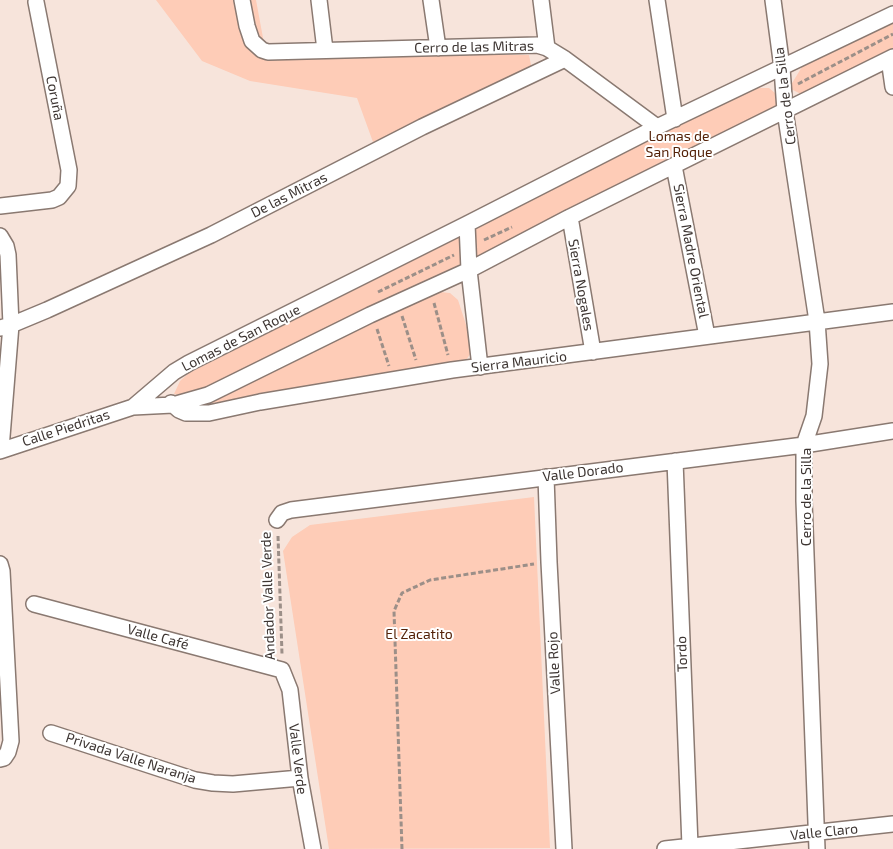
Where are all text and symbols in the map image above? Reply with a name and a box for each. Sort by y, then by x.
street label: Cerro de las Mitras [414,38,534,56]
street label: Cerro de la Silla [771,46,799,146]
street label: Coruña [42,74,68,122]
park label: Lomas de San Roque [646,128,712,160]
street label: De las Mitras [248,169,330,221]
street label: Sierra Madre Oriental [670,183,712,319]
street label: Sierra Nogales [565,238,597,332]
street label: Lomas de San Roque [179,301,303,375]
street label: Sierra Mauricio [470,348,568,376]
street label: Calle Piedritas [20,406,112,450]
street label: Cerro de la Silla [798,448,814,546]
street label: Valle Dorado [542,459,624,485]
street label: Andador Valle Verde [257,531,279,661]
street label: Valle Café [125,621,191,653]
park label: El Zacatito [385,626,453,642]
street label: Valle Rojo [544,631,564,695]
street label: Tordo [673,636,691,672]
street label: Valle Verde [285,723,311,795]
street label: Privada Valle Naranja [64,729,198,787]
street label: Valle Claro [789,820,859,844]

